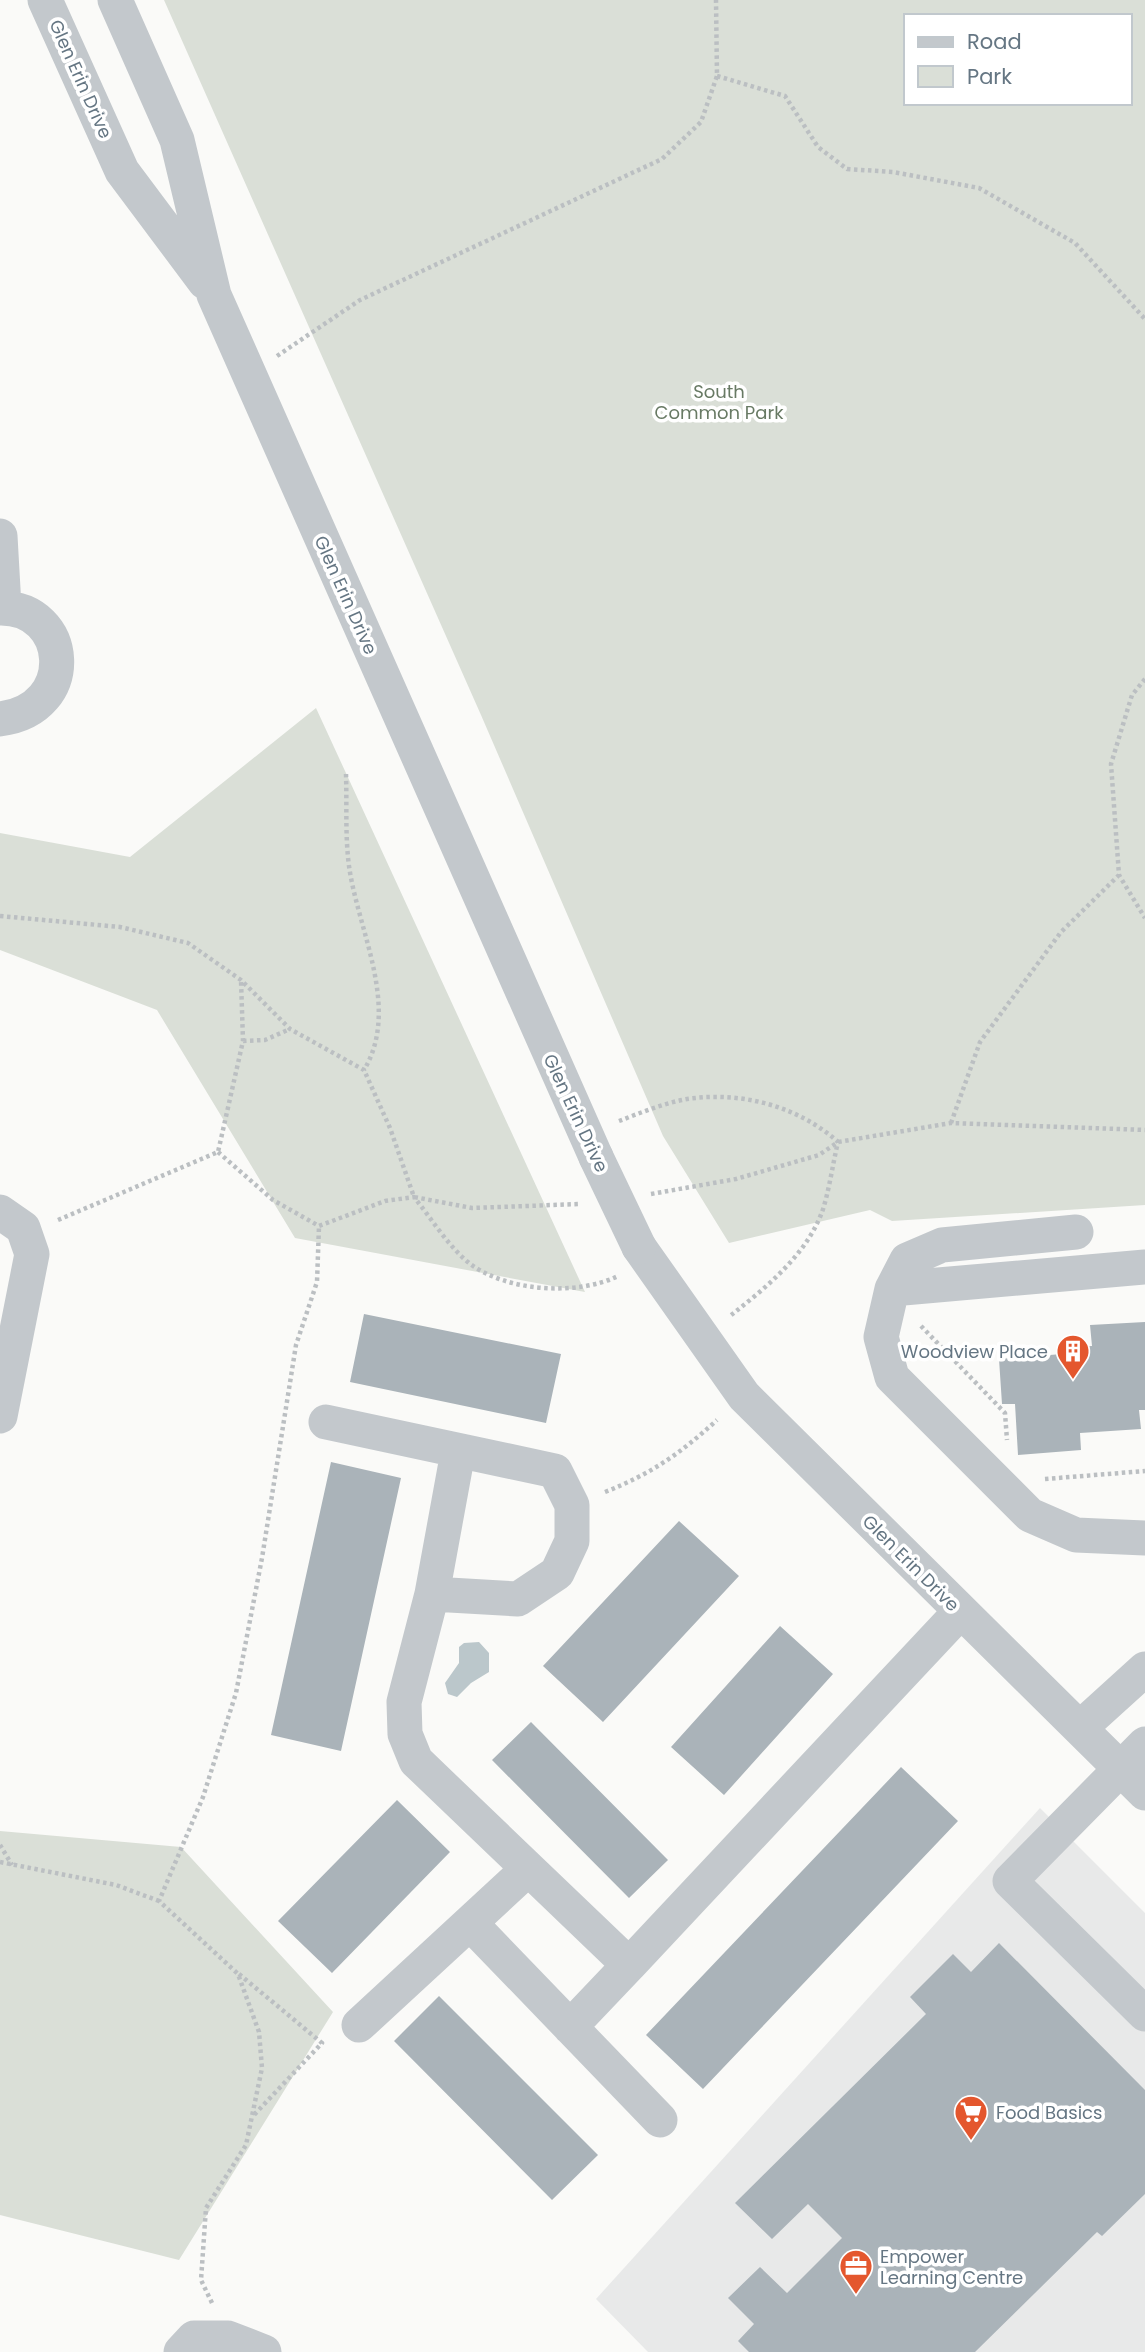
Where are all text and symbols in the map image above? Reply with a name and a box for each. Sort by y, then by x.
legend [904,14,1131,105]
street label: Glen Erin Drive [44,16,118,142]
text: Road [967,27,1022,56]
text: Park [967,62,1012,91]
park label: South Common Park [655,379,784,425]
street label: Glen Erin Drive [309,532,383,658]
street label: Glen Erin Drive [538,1050,614,1176]
building icon: Woodview Place [1054,1332,1092,1381]
place label: Woodview Place [901,1339,1048,1364]
street label: Glen Erin Drive [857,1509,965,1617]
supermarket icon: Food Basics [952,2093,990,2142]
place label: Food Basics [996,2100,1102,2125]
place label: Empower Learning Centre [880,2244,1023,2290]
office icon: Empower Learning Centre [837,2247,875,2296]

